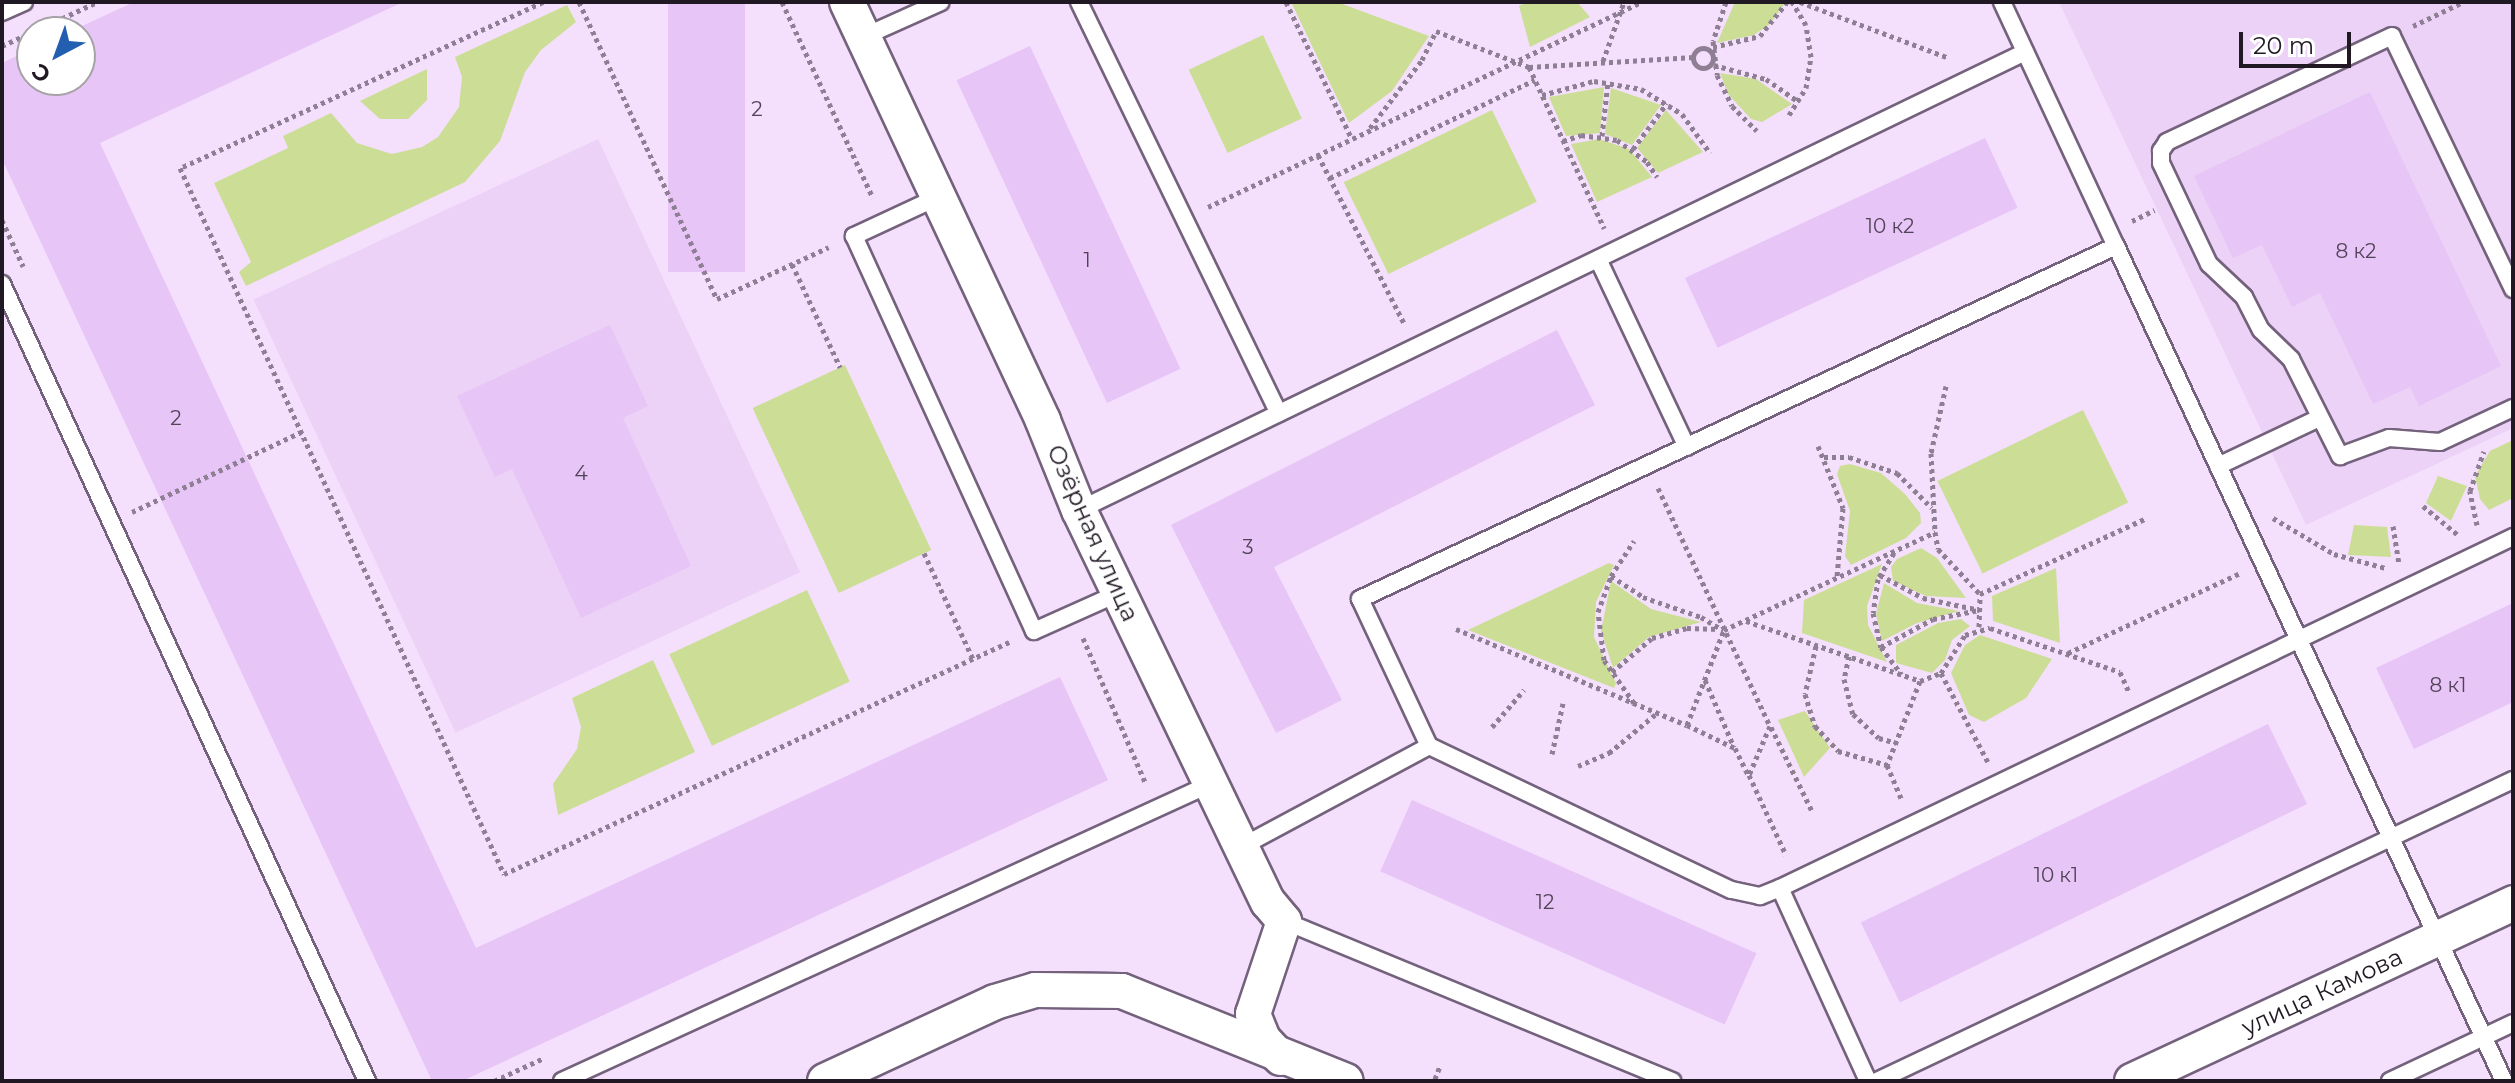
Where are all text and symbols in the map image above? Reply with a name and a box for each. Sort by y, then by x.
north arrow [16,16,96,96]
scale bar [2243,16,2355,66]
text: 20 m [2253,31,2314,60]
text: С [26,58,56,88]
house number: 2 [751,97,763,121]
house number: 10 к2 [1866,214,1914,238]
house number: 8 к2 [2336,239,2376,263]
house number: 1 [1083,248,1091,272]
house number: 2 [170,406,182,430]
street label: Озёрная улица [1041,440,1145,626]
house number: 4 [574,461,588,485]
house number: 3 [1242,535,1254,559]
house number: 8 к1 [2430,673,2466,697]
house number: 10 к1 [2034,863,2078,887]
house number: 12 [1536,890,1554,914]
street label: улица Камова [2237,942,2407,1042]

